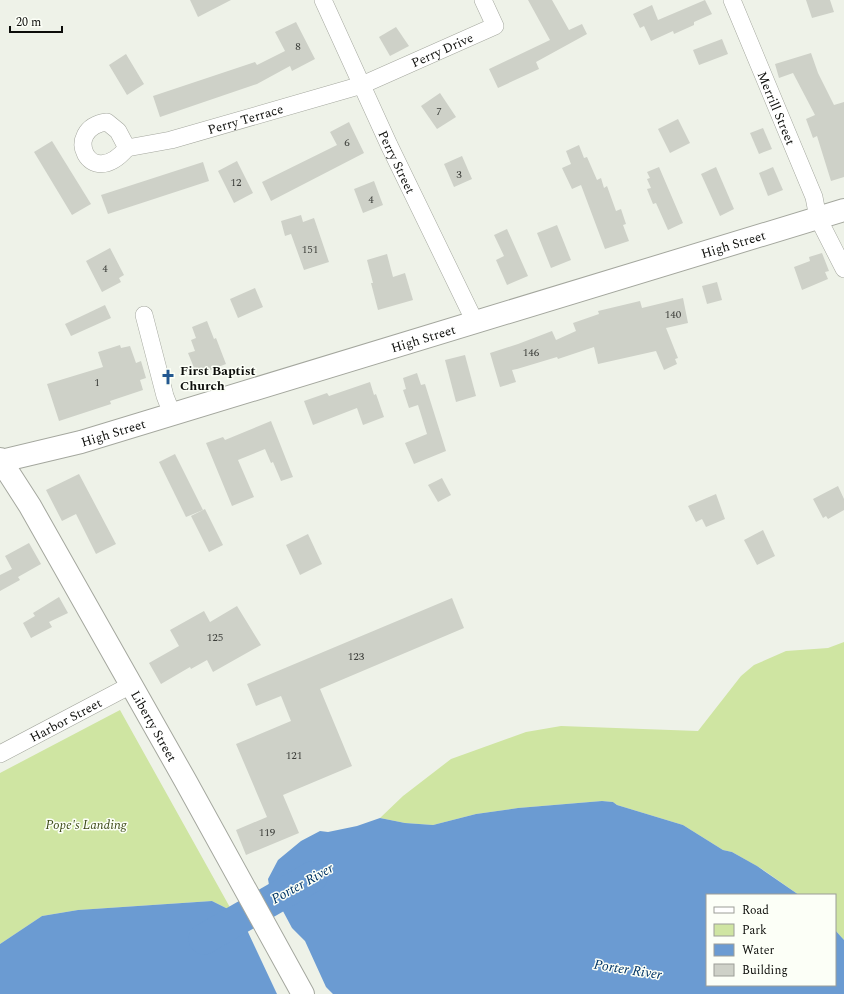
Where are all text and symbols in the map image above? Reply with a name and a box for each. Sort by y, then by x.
scale bar [10,8,62,34]
text: 20 m [16,13,41,32]
street label: Perry Drive [408,28,477,73]
house number: 8 [295,38,301,55]
street label: Merrill Street [752,68,800,149]
street label: Perry Terrace [205,99,286,140]
house number: 7 [436,103,442,120]
street label: Perry Street [373,127,420,198]
house number: 6 [344,134,350,151]
house number: 3 [456,166,462,183]
house number: 12 [231,174,242,191]
house number: 4 [368,191,374,208]
street label: High Street [699,225,768,264]
house number: 151 [302,241,318,258]
house number: 4 [102,260,108,277]
house number: 140 [665,306,682,323]
street label: High Street [389,320,458,358]
house number: 146 [523,344,540,361]
place label: First Baptist Church [180,361,256,396]
church icon: First Baptist Church [159,368,177,386]
house number: 1 [94,374,100,391]
street label: High Street [79,414,149,452]
house number: 125 [207,629,223,646]
house number: 123 [348,648,365,665]
street label: Liberty Street [125,687,182,766]
street label: Harbor Street [26,693,106,748]
house number: 121 [286,747,302,764]
park label: Pope's Landing [45,815,128,835]
house number: 119 [259,824,276,841]
water label: Porter River [267,858,337,909]
legend [706,894,836,986]
text: Road [742,901,769,920]
text: Park [742,921,767,940]
text: Water [742,941,774,960]
water label: Porter River [592,954,664,985]
text: Building [742,961,788,980]

